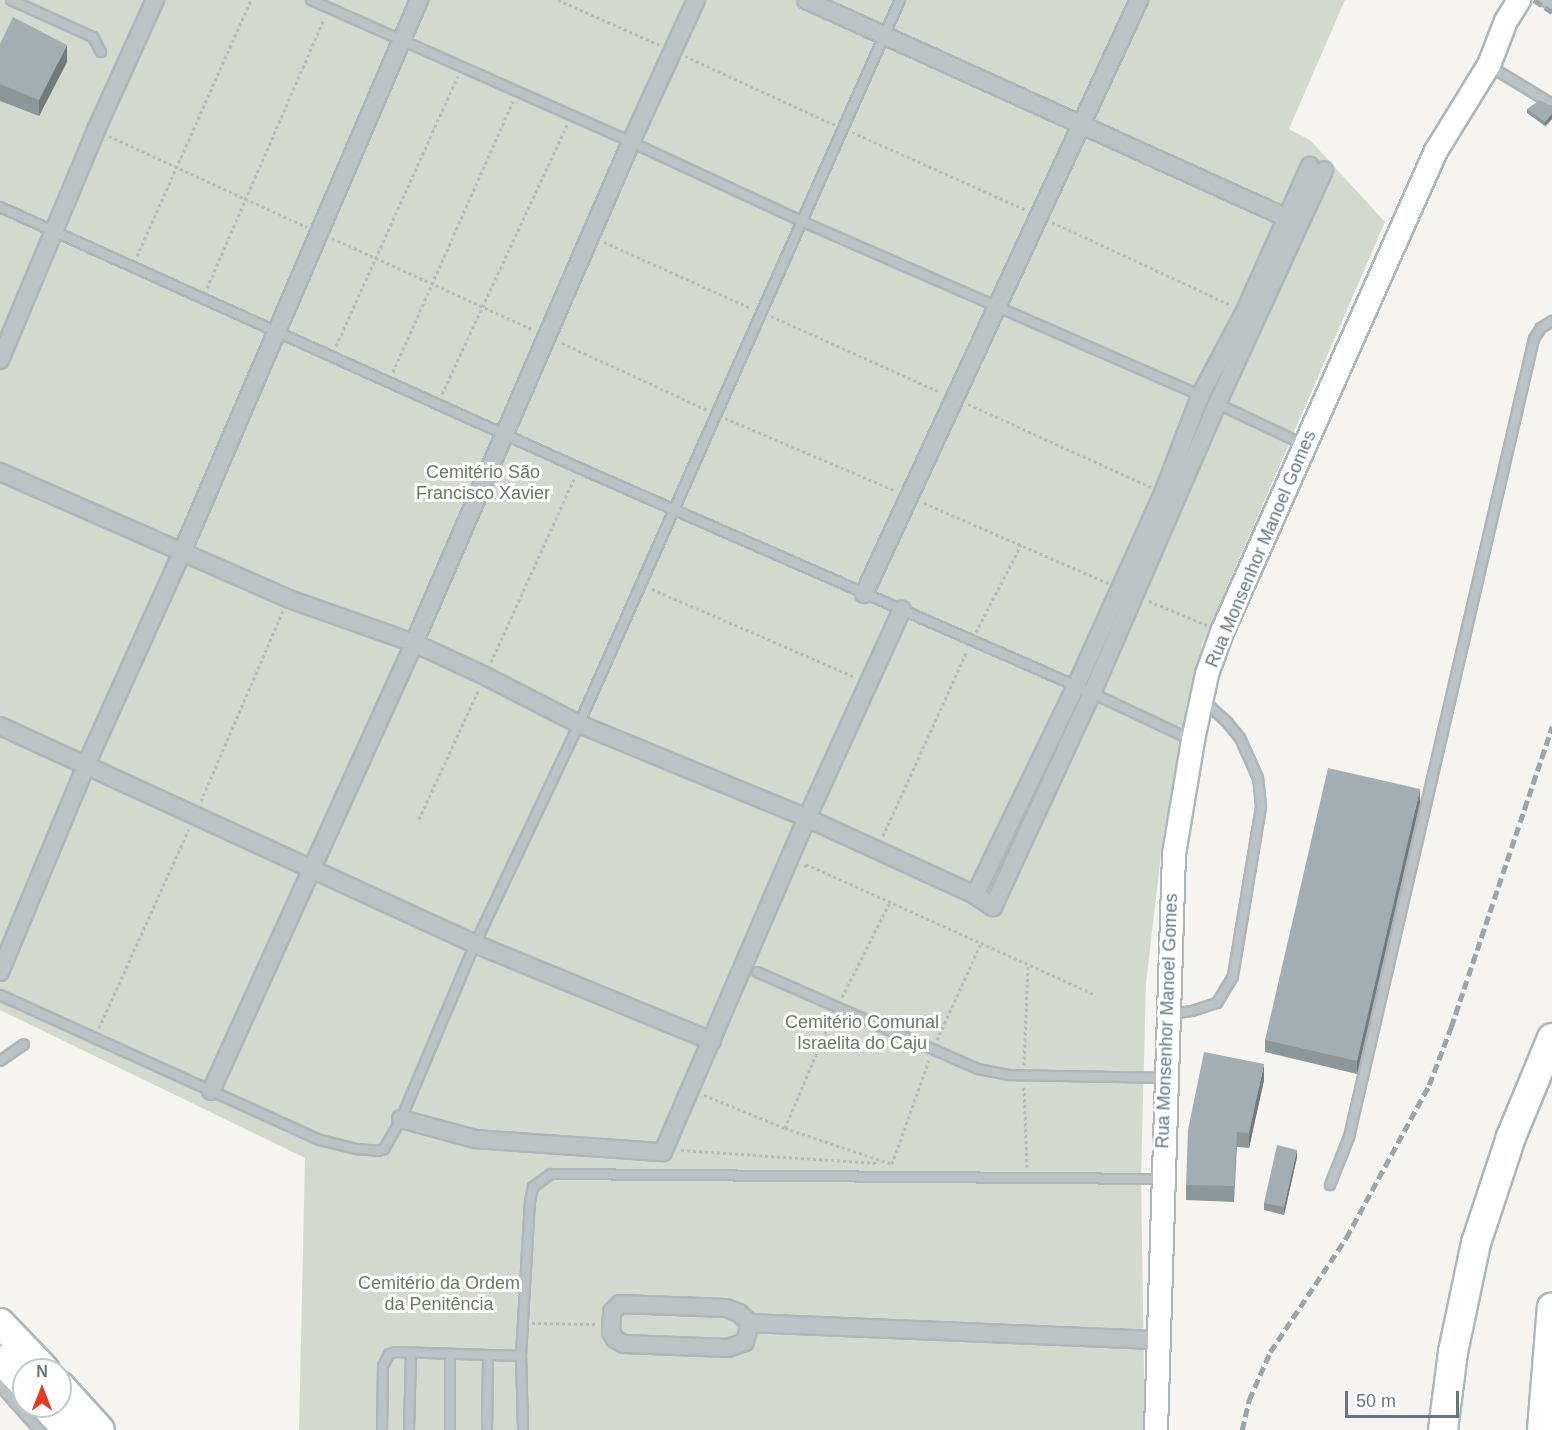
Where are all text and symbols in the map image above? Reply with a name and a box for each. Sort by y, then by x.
street label: Rua Monsenhor Manoel Gomes [1201,427,1321,671]
park label: Cemitério São Francisco Xavier [416,462,550,504]
street label: Rua Monsenhor Manoel Gomes [1152,893,1182,1149]
park label: Cemitério Comunal Israelita do Caju [785,1012,939,1054]
park label: Cemitério da Ordem da Penitência [358,1273,520,1316]
north arrow [12,1358,72,1418]
text: N [36,1363,48,1380]
scale bar [1348,1379,1462,1417]
text: 50 m [1356,1391,1396,1411]

